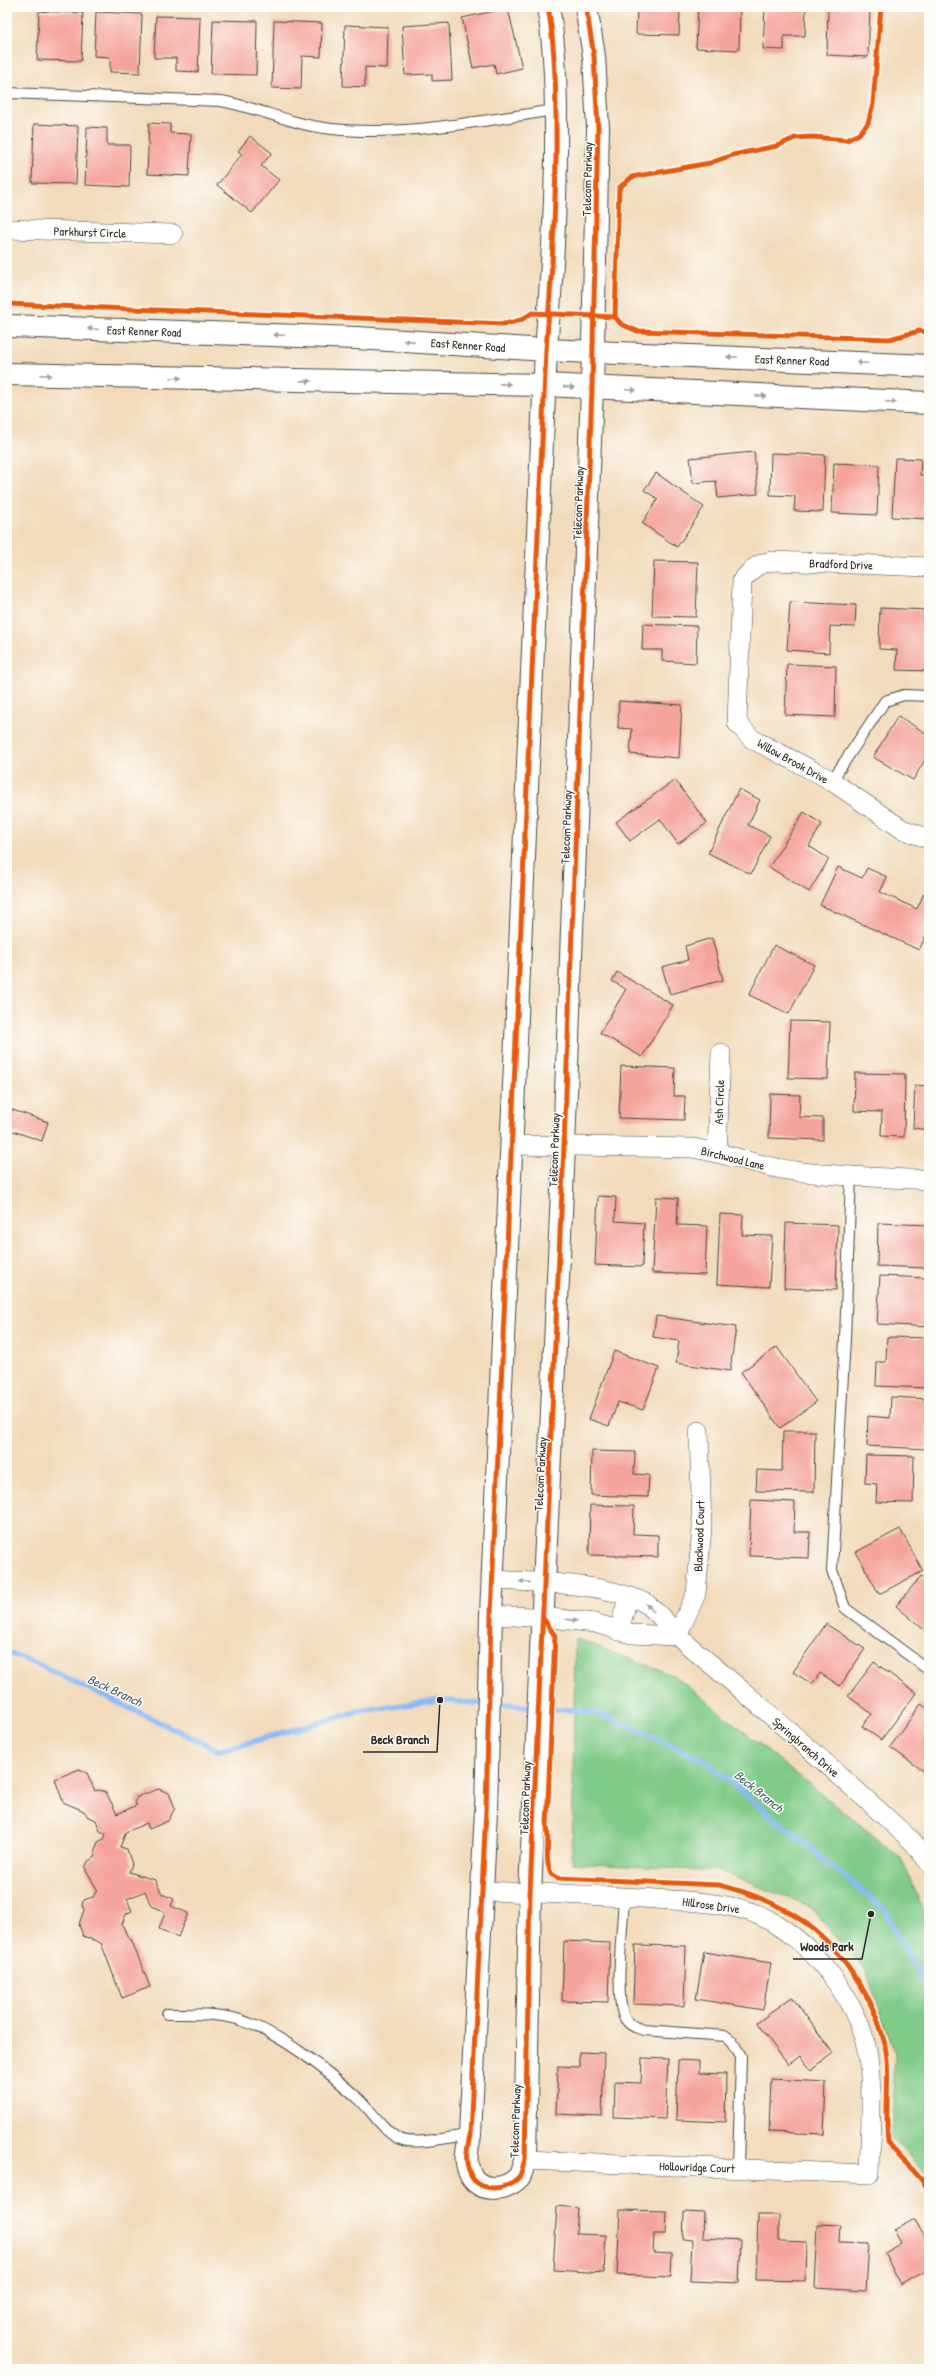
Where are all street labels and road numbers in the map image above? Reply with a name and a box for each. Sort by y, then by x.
street label: Telecom Parkway [578,142,596,216]
street label: Parkhurst Circle [53,222,127,242]
street label: East Renner Road [107,321,182,341]
street label: East Renner Road [430,334,506,356]
street label: East Renner Road [755,350,830,370]
street label: Telecom Parkway [568,466,588,540]
street label: Bradford Drive [809,554,873,574]
street label: Willow Brook Drive [754,734,832,788]
street label: Telecom Parkway [556,790,576,864]
street label: Ash Circle [710,1079,728,1125]
street label: Telecom Parkway [544,1113,564,1187]
street label: Birchwood Lane [699,1142,767,1174]
street label: Telecom Parkway [530,1437,550,1511]
street label: Blackwood Court [689,1499,709,1572]
street label: Springbranch Drive [769,1713,843,1781]
street label: Telecom Parkway [515,1761,535,1835]
street label: Hillrose Drive [681,1893,741,1917]
street label: Telecom Parkway [505,2084,525,2158]
street label: Hollowridge Court [659,2157,736,2177]

